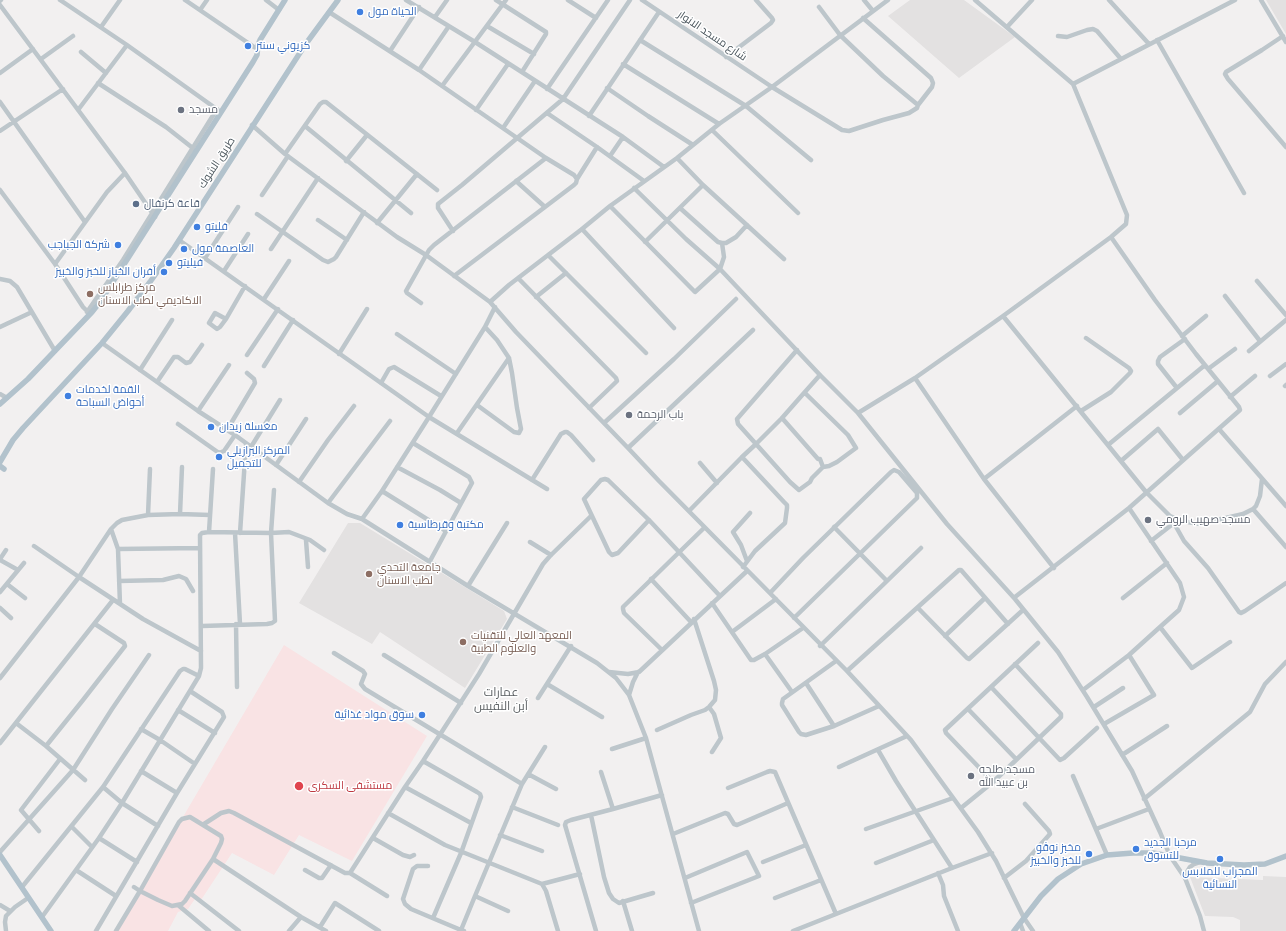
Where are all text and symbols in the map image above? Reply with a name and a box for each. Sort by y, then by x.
place label: الحياة مول [368,5,417,19]
marker: الحياة مول [355,7,365,17]
street label: شارع مسجد الانوار [675,8,749,64]
place label: كزيوني سنتر [256,39,310,53]
marker: كزيوني سنتر [243,41,253,51]
place label: مسجد [189,103,218,117]
marker: مسجد [176,105,186,115]
street label: طريق الشوك [196,135,238,191]
place label: قاعة كرنفال [144,197,200,211]
marker: قاعة كرنفال [131,199,141,209]
place label: فليتو [205,220,228,234]
marker: فليتو [192,222,202,232]
place label: شركة الجباجب [48,238,110,252]
marker: شركة الجباجب [113,240,123,250]
place label: العاصمة مول [192,242,254,256]
marker: العاصمة مول [179,244,189,254]
place label: فيليتو [177,256,203,270]
marker: فيليتو [164,258,174,268]
place label: أفران الخباز للخبز والخبيز [55,265,156,279]
marker: أفران الخباز للخبز والخبيز [159,267,169,277]
place label: مركز طرابلس الاكاديمي لطب الاسنان [98,281,202,307]
marker: مركز طرابلس الاكاديمي لطب الاسنان [85,289,95,299]
place label: القمة لخدمات أحواض السباحة [76,383,144,409]
marker: القمة لخدمات أحواض السباحة [63,391,73,401]
place label: باب الرحمة [637,408,684,422]
marker: باب الرحمة [624,410,634,420]
place label: مغسلة زيدان [219,420,278,434]
marker: مغسلة زيدان [206,422,216,432]
place label: المركز البرازيلي للتجميل [227,444,290,470]
marker: المركز البرازيلي للتجميل [214,452,224,462]
place label: مسجد صهيب الرومي [1156,513,1251,527]
marker: مسجد صهيب الرومي [1143,515,1153,525]
place label: مكتبة وقرطاسية [408,518,484,532]
marker: مكتبة وقرطاسية [395,520,405,530]
place label: جامعة التحدي لطب الاسنان [377,561,441,587]
marker: جامعة التحدي لطب الاسنان [364,569,374,579]
place label: المعهد العالي للتقنيات والعلوم الطبية [471,629,572,655]
marker: المعهد العالي للتقنيات والعلوم الطبية [458,637,468,647]
district label: عمارات أبن النفيس [474,686,528,714]
place label: سوق مواد غذائية [334,708,414,722]
marker: سوق مواد غذائية [417,710,427,720]
place label: مسجد طلحه بن عبيد الله [979,763,1035,789]
marker: مسجد طلحه بن عبيد الله [966,771,976,781]
place label: مستشفى السكرى [308,779,392,793]
marker: مستشفى السكرى [293,780,305,792]
place label: مرحبا الجديد للتسوق [1144,836,1197,862]
place label: مخبز نوڤو للخبز والخبيز [1031,841,1081,867]
marker: مرحبا الجديد للتسوق [1131,844,1141,854]
marker: مخبز نوڤو للخبز والخبيز [1084,849,1094,859]
marker: المجراب للملابس النسائية [1215,854,1225,864]
place label: المجراب للملابس النسائية [1182,865,1258,891]

